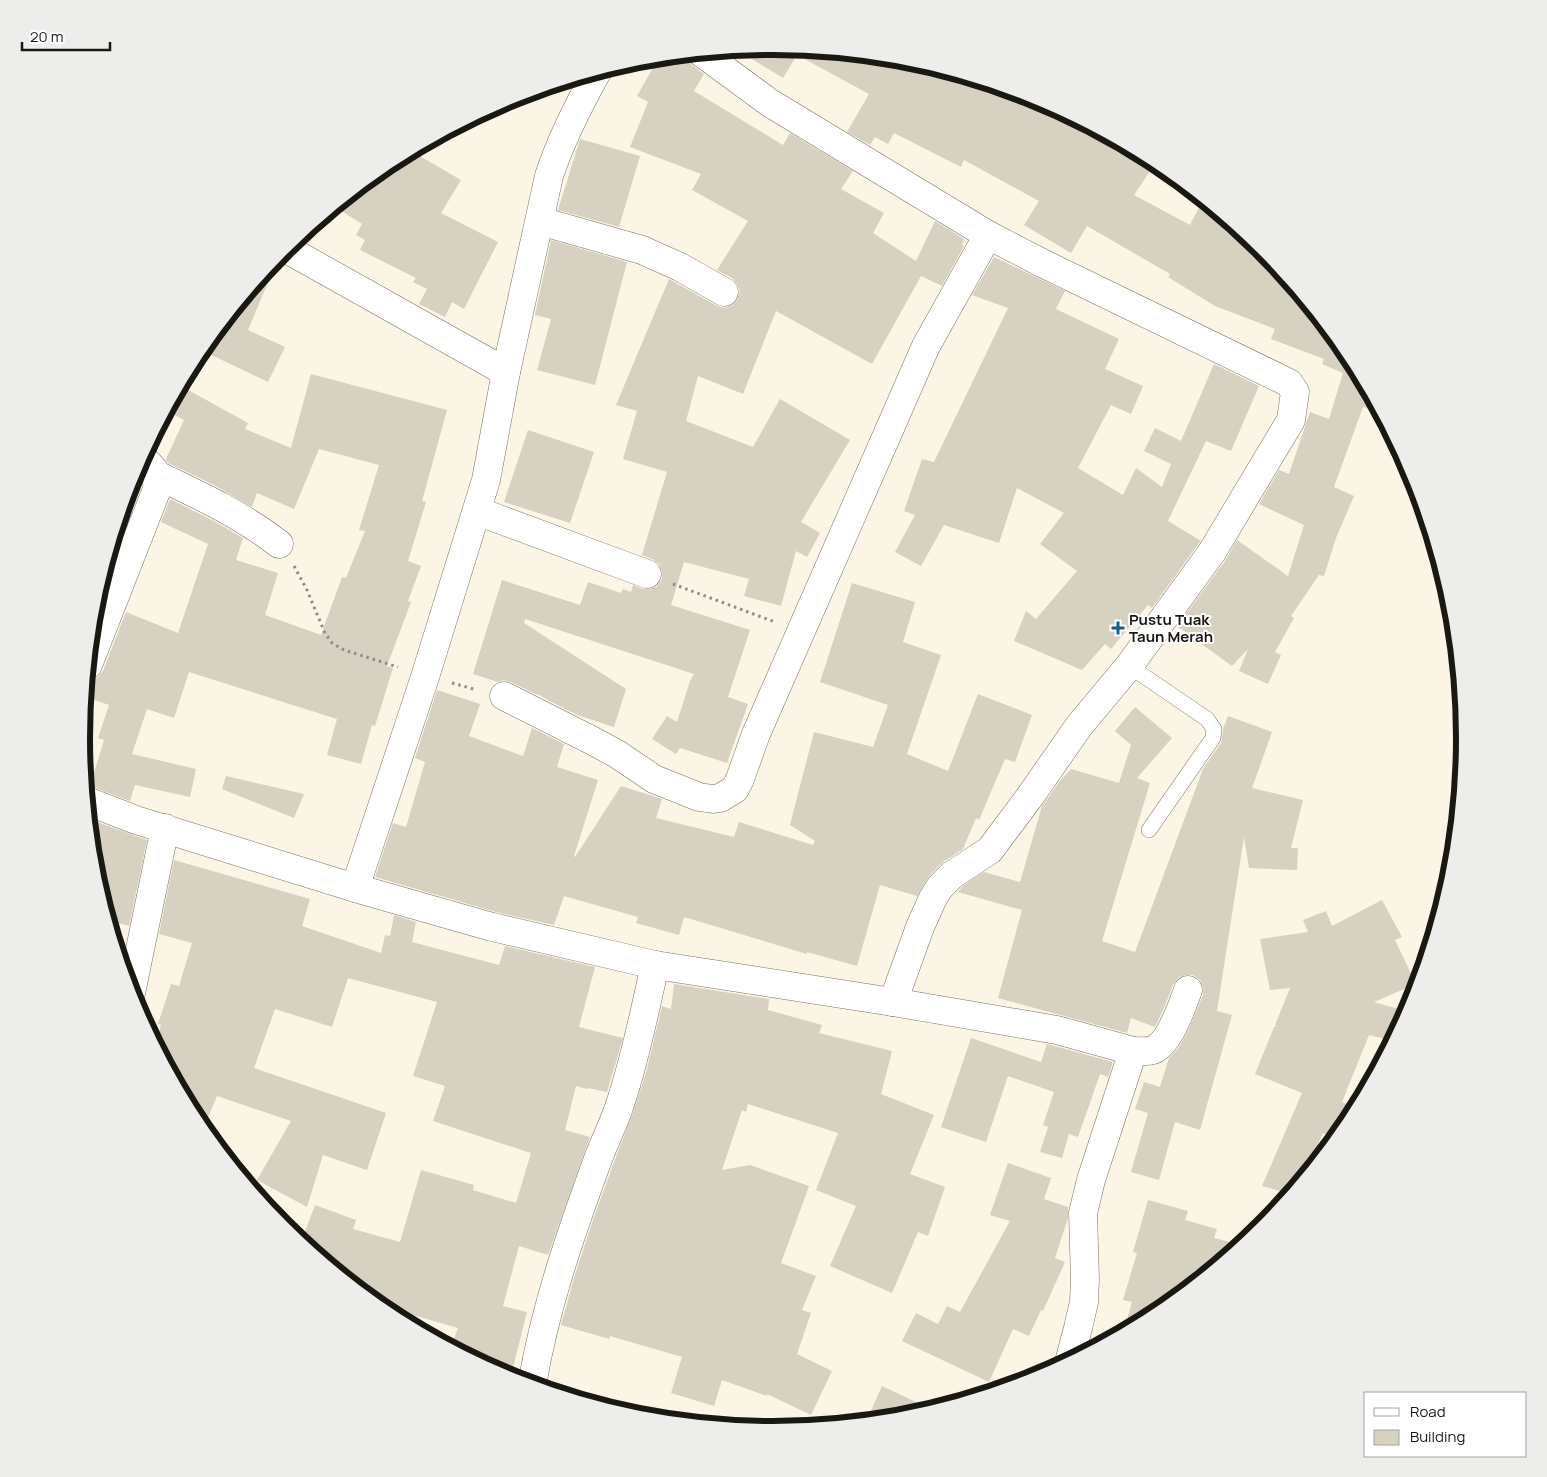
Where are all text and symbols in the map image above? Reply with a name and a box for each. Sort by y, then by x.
scale bar [22,20,110,52]
text: 20 m [30,26,63,47]
place label: Pustu Tuak Taun Merah [1129,609,1213,647]
marker: Pustu Tuak Taun Merah [1111,621,1125,635]
legend [1364,1392,1527,1457]
text: Road [1410,1401,1446,1422]
text: Building [1410,1426,1465,1447]

